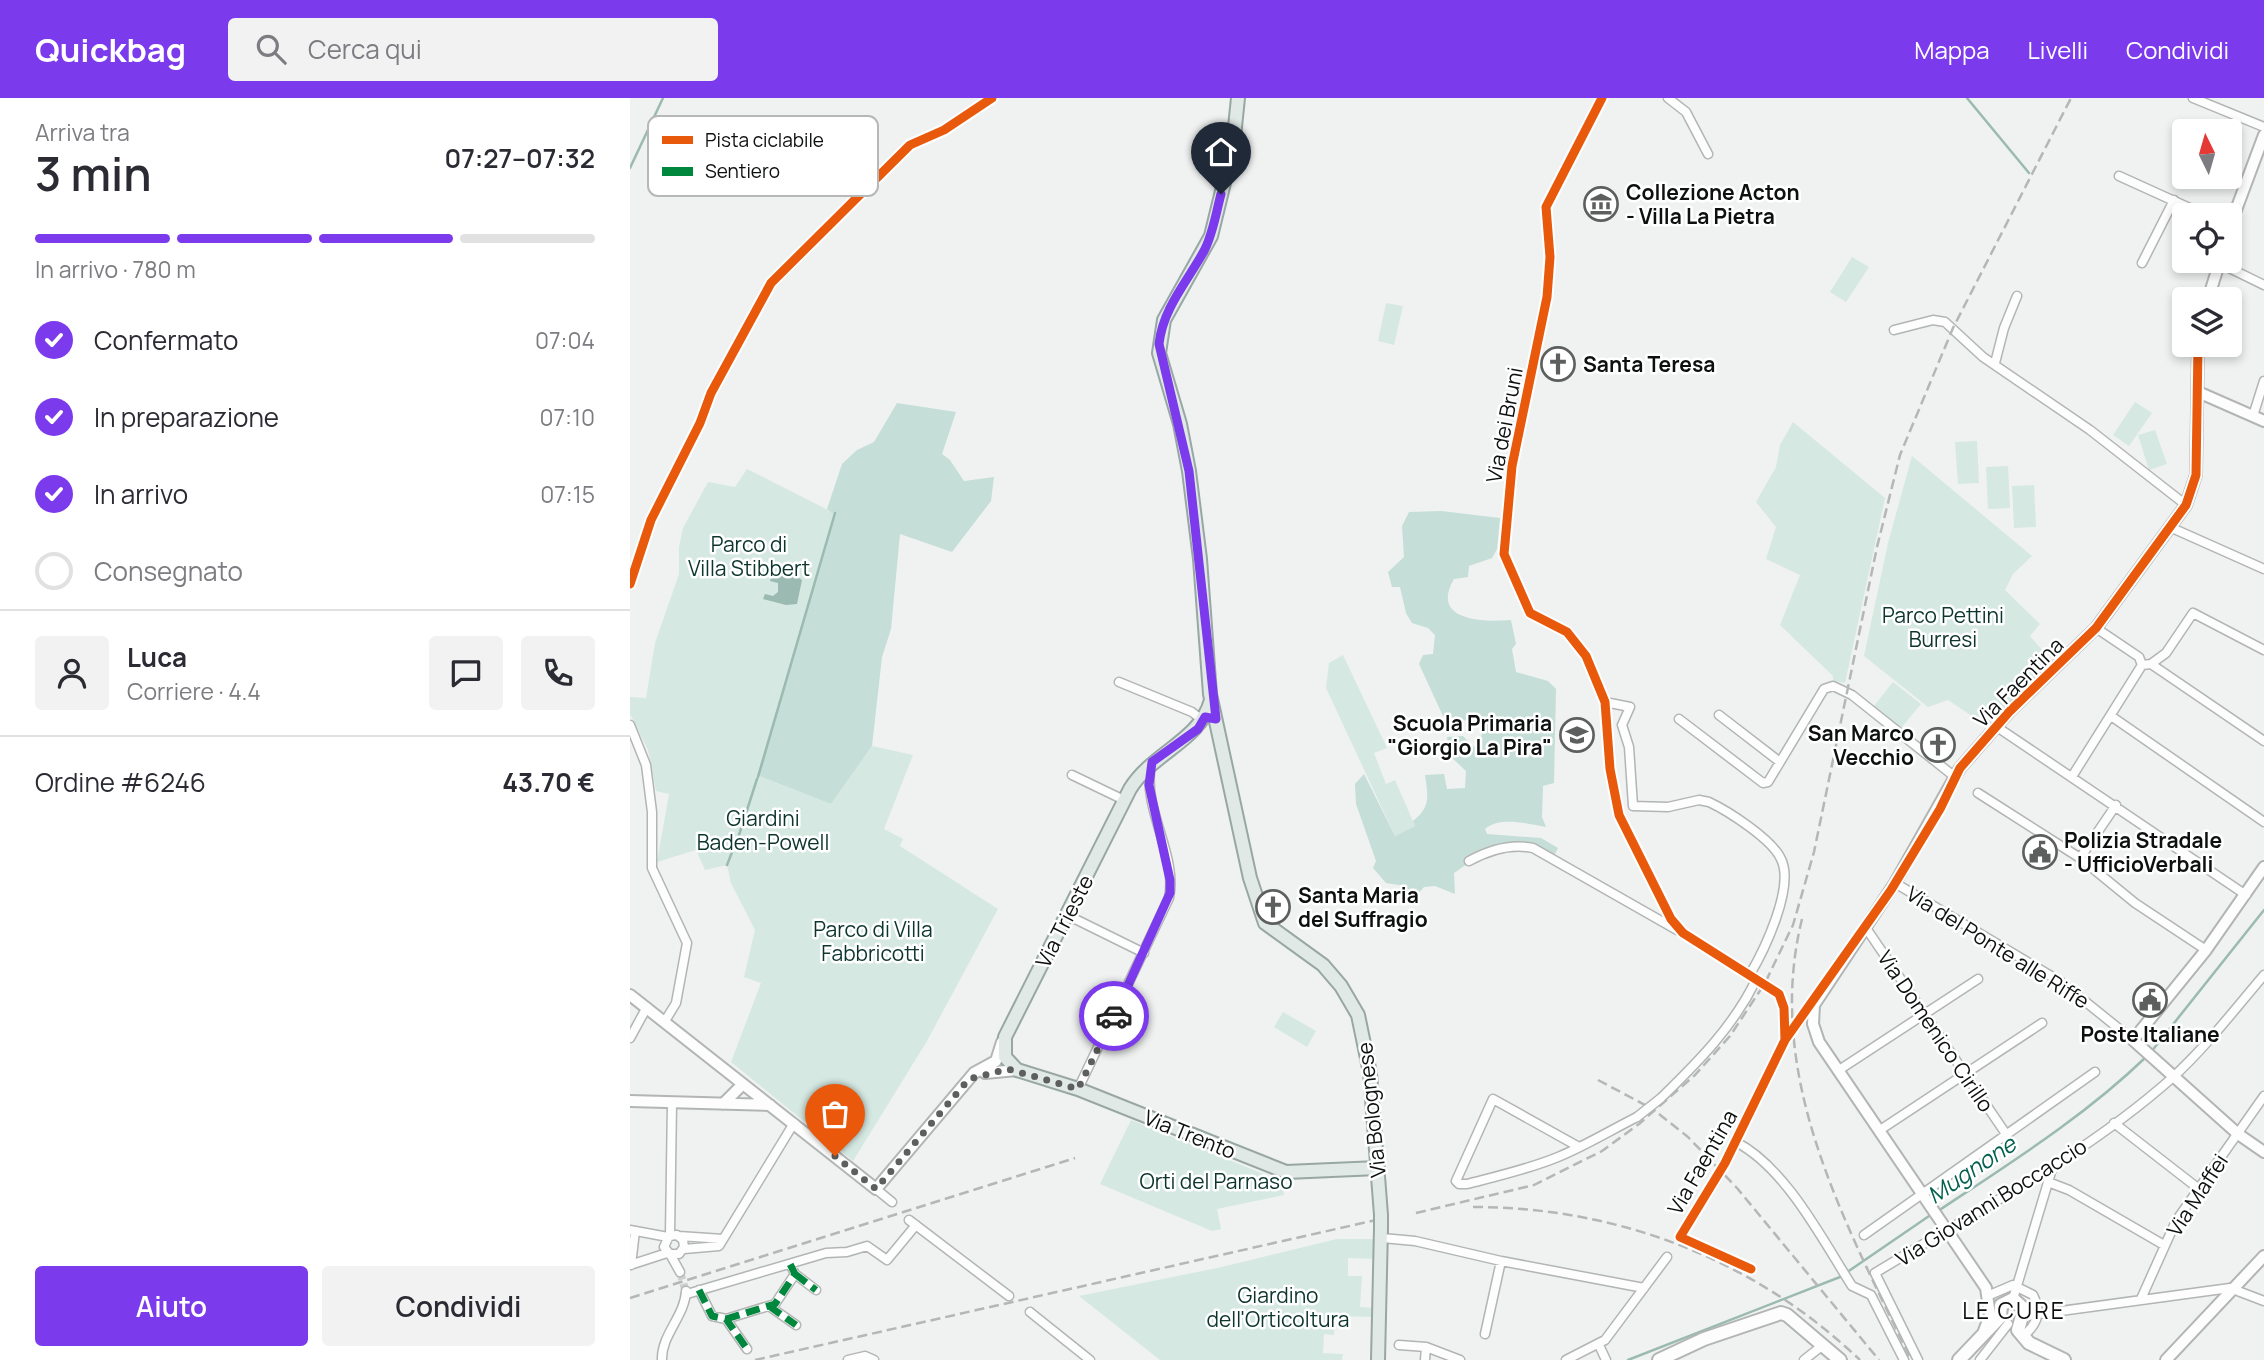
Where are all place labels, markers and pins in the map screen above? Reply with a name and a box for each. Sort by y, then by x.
pin [1191,122,1251,194]
place label: Collezione Acton - Villa La Pietra [1626,178,1800,230]
museum icon: Collezione Acton - Villa La Pietra [1582,185,1620,223]
church icon: Santa Teresa [1539,345,1577,383]
place label: Santa Teresa [1583,350,1715,378]
place label: Scuola Primaria "Giorgio La Pira" [1388,709,1552,761]
school or university icon: Scuola Primaria "Giorgio La Pira" [1558,716,1596,754]
place label: San Marco Vecchio [1808,719,1914,771]
church icon: San Marco Vecchio [1919,726,1957,764]
place label: Polizia Stradale - UfficioVerbali [2064,826,2222,878]
public building icon: Polizia Stradale - UfficioVerbali [2021,833,2059,871]
place label: Santa Maria del Suffragio [1298,881,1428,933]
church icon: Santa Maria del Suffragio [1254,888,1292,926]
public building icon: Poste Italiane [2131,981,2169,1019]
place label: Poste Italiane [2080,1020,2220,1048]
pin [805,1084,865,1156]

